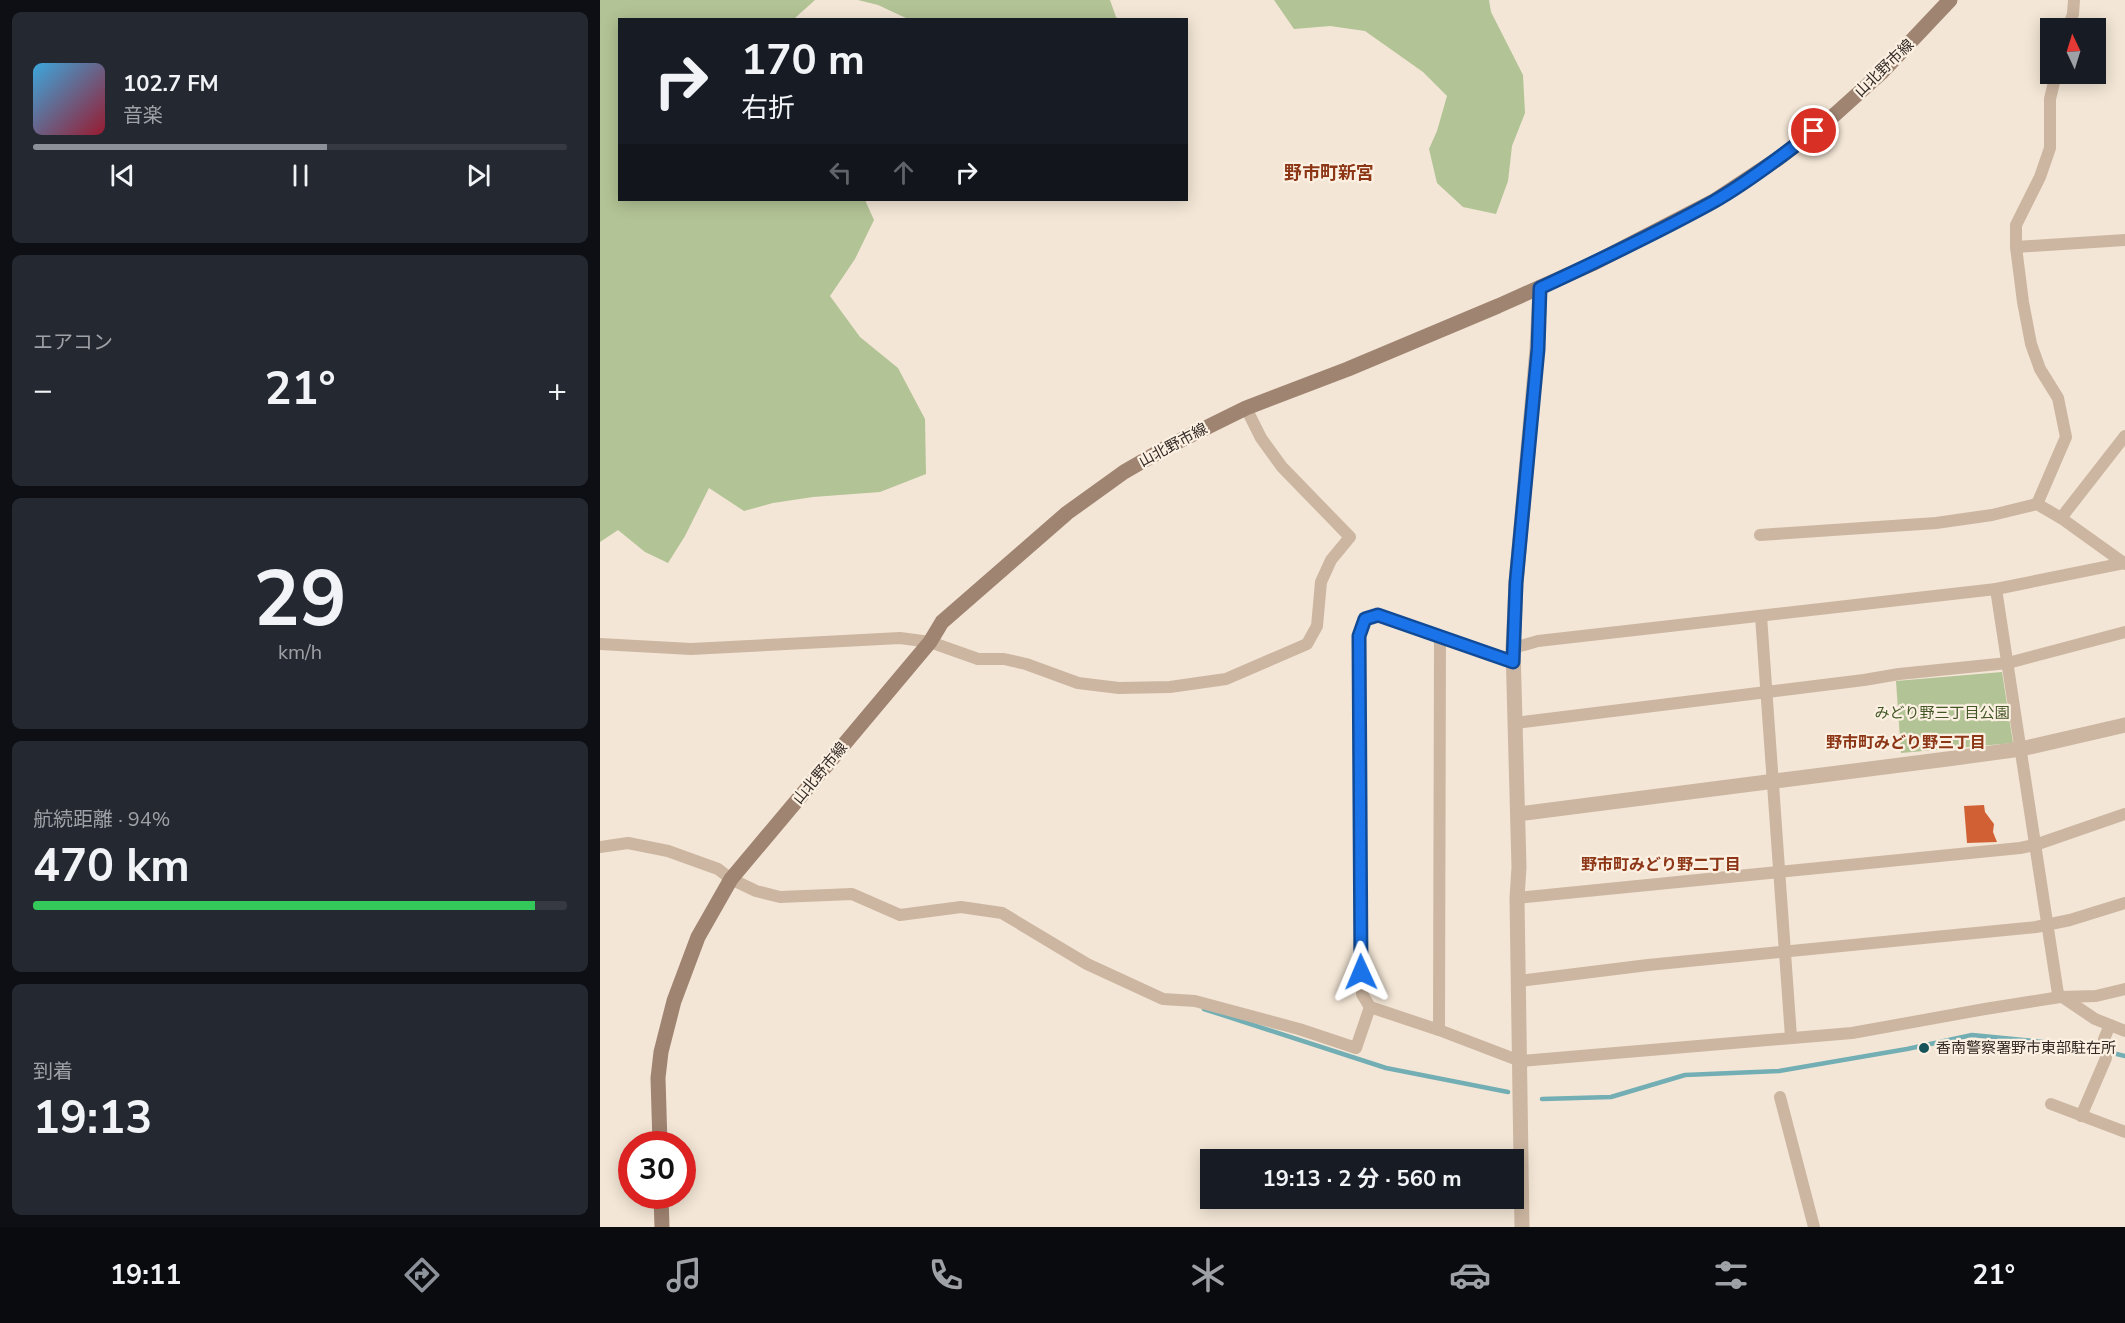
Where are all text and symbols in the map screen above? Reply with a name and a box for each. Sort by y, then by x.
north arrow [2040,18,2106,84]
map controls [2040,18,2106,84]
text: 170 m [741,32,865,89]
street label: 山北野市線 [1850,35,1918,101]
icon: right [642,42,720,120]
text: 102.7 FM [123,69,219,99]
text: 右折 [741,90,795,127]
text: 音楽 [123,102,163,129]
pin [1788,105,1839,156]
icon: arrive [1797,114,1830,147]
icon: left [824,156,857,189]
icon: ahead [887,156,920,189]
icon: right [950,156,983,189]
icon: previous [106,159,139,192]
icon: pause [284,159,317,192]
icon: next [462,159,495,192]
district label: 野市町新宮 [1284,161,1374,185]
text: エアコン [33,329,113,356]
text: 21° [264,359,336,420]
text: − [33,368,53,413]
text: + [547,368,567,413]
street label: 山北野市線 [1135,419,1211,471]
text: 29 [253,546,347,653]
text: km/h [278,639,322,666]
park label: みどり野三丁目公園 [1874,703,2010,723]
district label: 野市町みどり野三丁目 [1826,732,1986,754]
street label: 山北野市線 [788,738,852,808]
text: 航続距離 · 94% [33,806,170,833]
text: 470 km [33,836,190,897]
district label: 野市町みどり野二丁目 [1581,854,1741,876]
position arrow [1329,940,1393,1004]
place label: 香南警察署野市東部駐在所 [1936,1038,2116,1058]
marker: 香南警察署野市東部駐在所 [1917,1041,1931,1055]
text: 到着 [33,1058,73,1085]
text: 19:13 [33,1088,152,1149]
speed limit sign: 30 [618,1131,696,1209]
text: 19:13 · 2 分 · 560 m [1263,1164,1461,1194]
icon: directions [401,1254,443,1296]
icon: music [663,1254,705,1296]
icon: phone [925,1254,967,1296]
icon: climate [1187,1254,1229,1296]
icon: car [1449,1254,1491,1296]
icon: filters [1710,1254,1752,1296]
text: 19:11 [110,1257,181,1294]
text: 21° [1972,1257,2015,1294]

